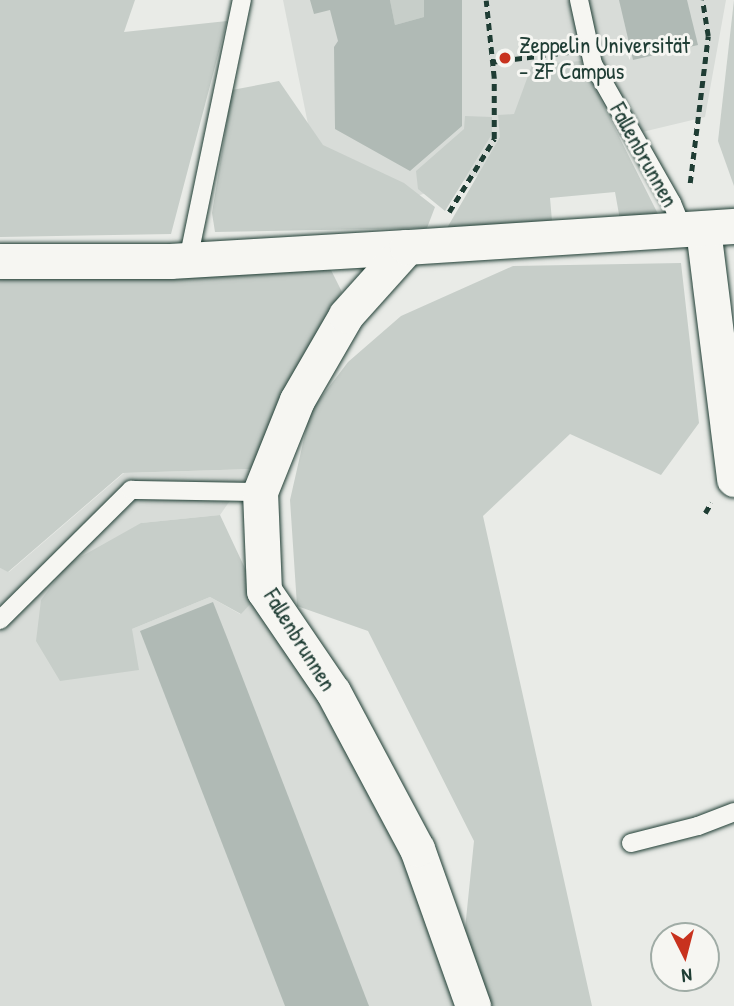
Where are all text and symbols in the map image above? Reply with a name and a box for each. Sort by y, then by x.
place label: Zeppelin Universität - ZF Campus [519,31,690,85]
marker: Zeppelin Universität - ZF Campus [497,50,513,66]
street label: Fallenbrunnen [604,98,684,212]
street label: Fallenbrunnen [258,584,342,696]
north arrow [650,922,720,992]
text: N [681,962,693,989]

